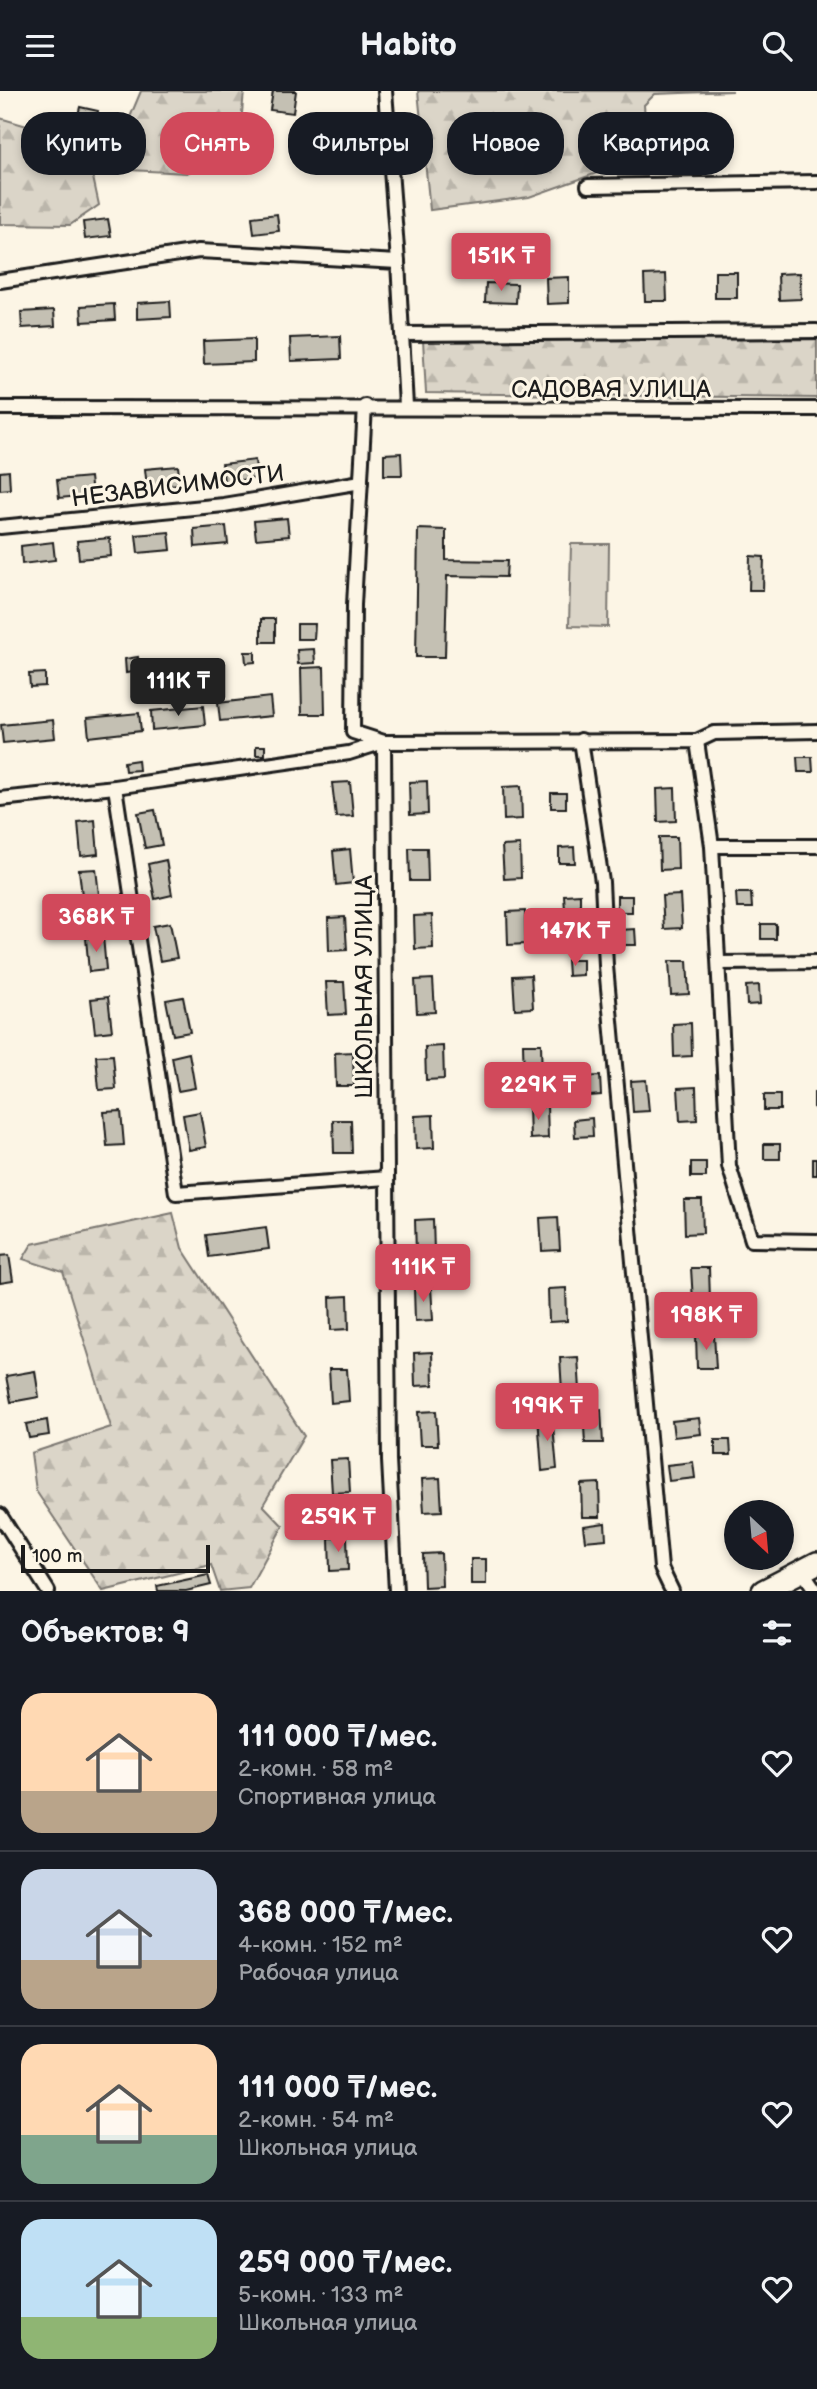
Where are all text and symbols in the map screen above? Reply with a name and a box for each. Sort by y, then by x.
text: Habito [360,26,457,65]
icon: menu [21,27,59,65]
icon: search [758,27,796,65]
chip: Купить [21,112,146,175]
chip: Снять [160,112,274,175]
chip: Фильтры [288,112,433,175]
chip: Новое [447,112,564,175]
chip: Квартира [578,112,734,175]
pin: 151K ₸ [444,233,558,293]
text: 151K ₸ [467,242,535,270]
street label: САДОВАЯ УЛИЦА [511,375,711,404]
street label: НЕЗАВИСИМОСТИ [70,459,286,513]
pin: 111K ₸ [121,659,235,718]
text: 111K ₸ [146,667,210,695]
street label: ШКОЛЬНАЯ УЛИЦА [350,875,379,1099]
pin: 368K ₸ [39,895,153,954]
text: 368K ₸ [58,903,134,931]
pin: 147K ₸ [518,909,632,968]
text: 147K ₸ [540,917,610,945]
pin: 229K ₸ [481,1063,595,1122]
text: 229K ₸ [500,1071,576,1099]
pin: 111K ₸ [366,1245,480,1304]
text: 111K ₸ [391,1253,455,1281]
pin: 198K ₸ [649,1293,763,1352]
text: 198K ₸ [670,1301,742,1329]
pin: 199K ₸ [490,1383,604,1443]
text: 199K ₸ [511,1392,583,1420]
pin: 259K ₸ [281,1495,395,1554]
north arrow [724,1500,794,1570]
map controls [724,1500,794,1570]
text: 259K ₸ [301,1503,375,1531]
scale bar [21,1542,210,1574]
text: 100 m [32,1545,83,1568]
icon: filters [758,1614,796,1652]
text: Объектов: 9 [21,1615,190,1651]
text: 111 000 ₸/мес. [238,1719,437,1755]
icon: home [77,1721,161,1805]
icon: heart [758,1744,796,1782]
text: 2-комн. · 58 m² [238,1755,393,1783]
text: Спортивная улица [238,1783,436,1811]
text: 368 000 ₸/мес. [238,1895,453,1931]
icon: home [77,1897,161,1981]
icon: heart [758,1920,796,1958]
text: 4-комн. · 152 m² [238,1931,403,1959]
text: Рабочая улица [238,1959,399,1987]
text: 111 000 ₸/мес. [238,2070,437,2106]
icon: home [77,2072,161,2156]
icon: heart [758,2095,796,2133]
text: 2-комн. · 54 m² [238,2106,394,2134]
text: Школьная улица [238,2134,418,2162]
text: 259 000 ₸/мес. [238,2245,452,2281]
icon: home [77,2247,161,2331]
icon: heart [758,2270,796,2308]
text: 5-комн. · 133 m² [238,2281,403,2309]
text: Школьная улица [238,2309,418,2337]

